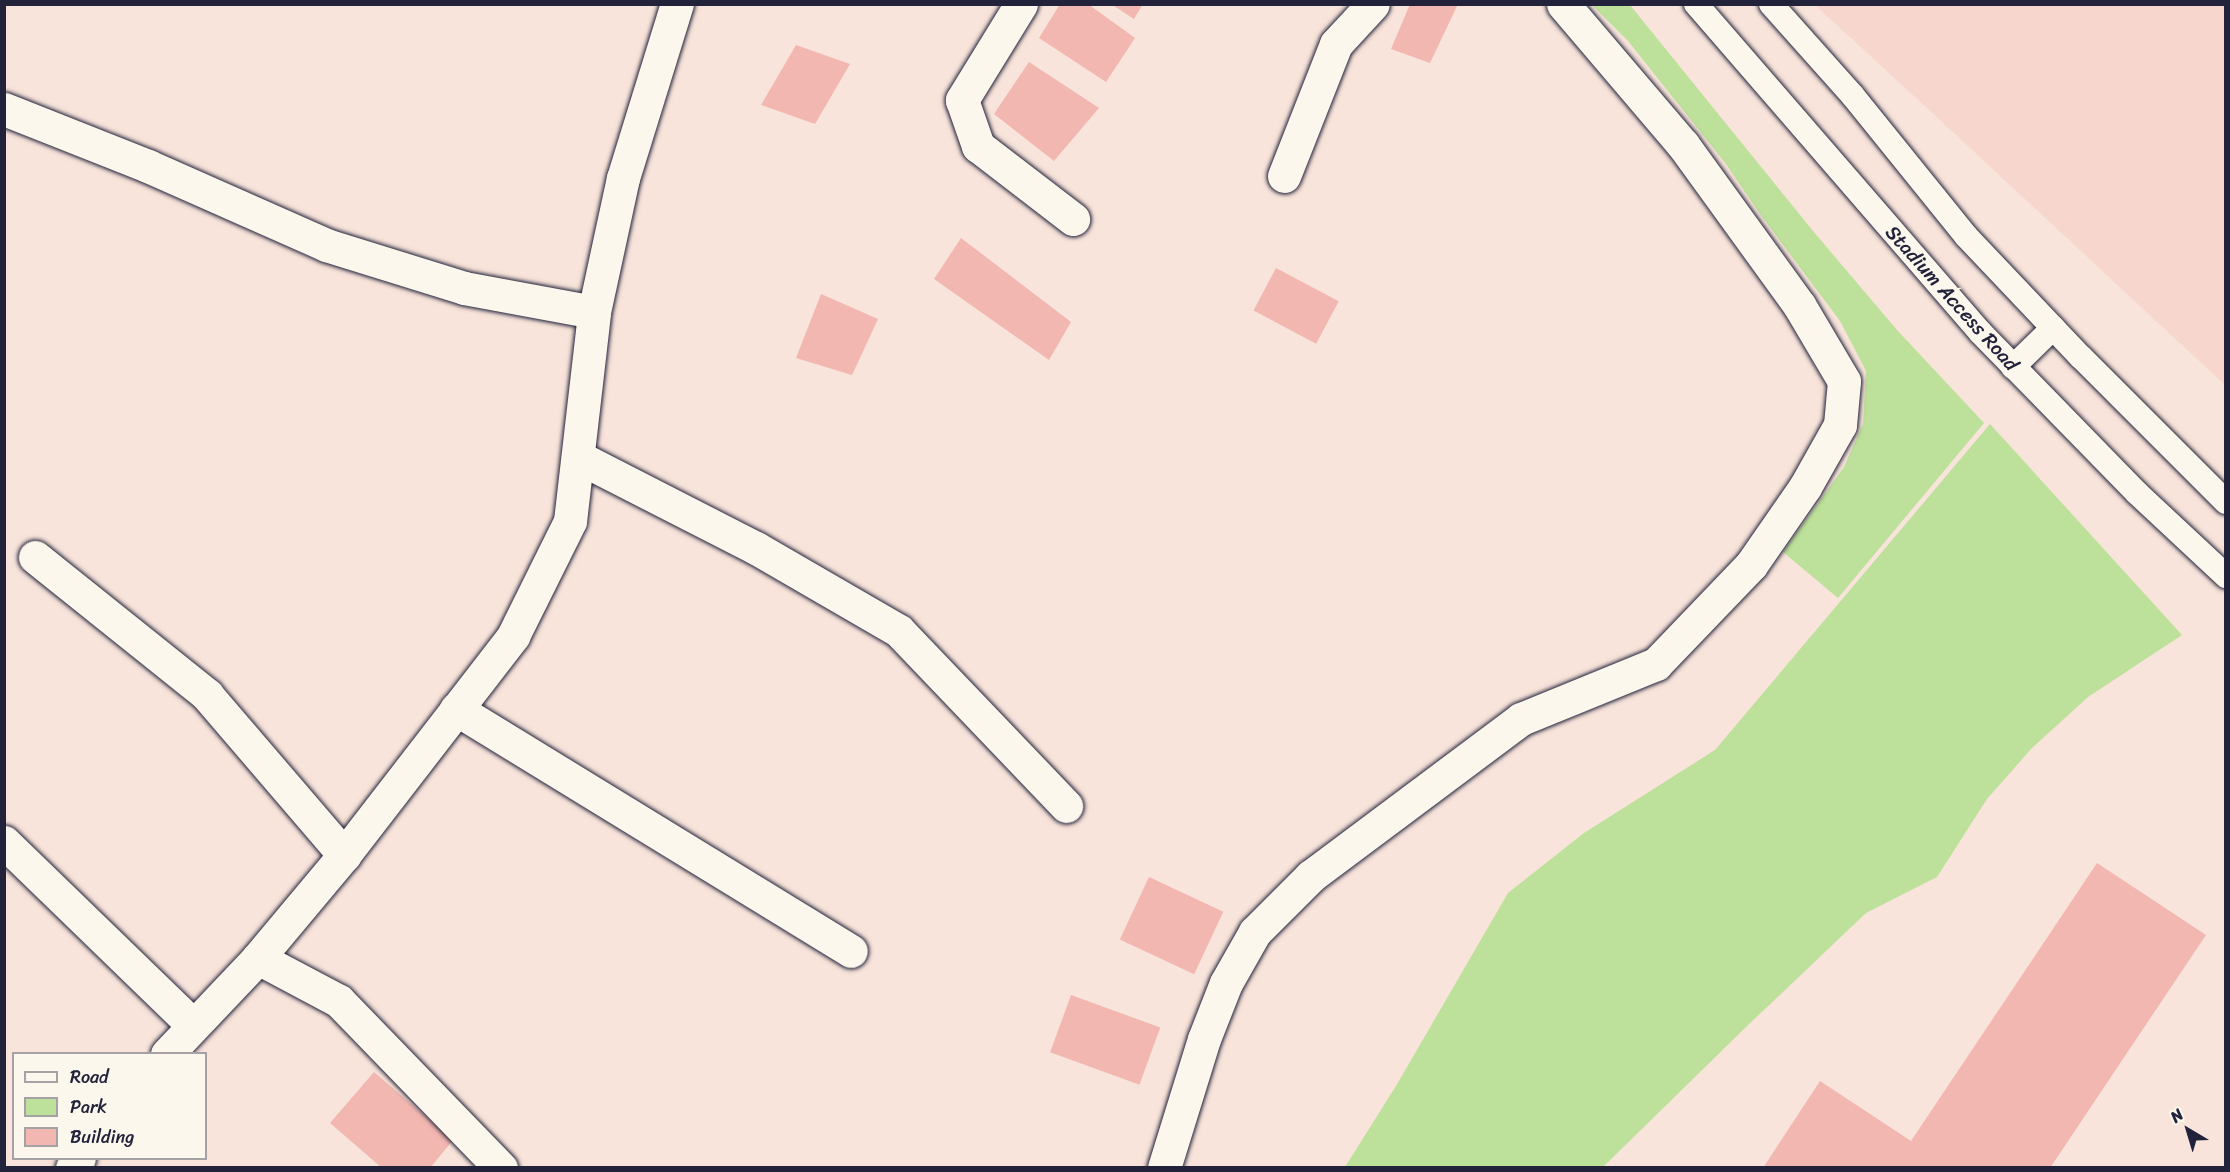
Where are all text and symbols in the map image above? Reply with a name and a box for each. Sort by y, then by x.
street label: Stadium Access Road [1880,220,2024,376]
legend [12,1052,207,1160]
text: Road [70,1061,109,1093]
text: Park [70,1091,107,1123]
north arrow [2158,1100,2218,1160]
text: N [2163,1101,2190,1130]
text: Building [70,1121,134,1153]

